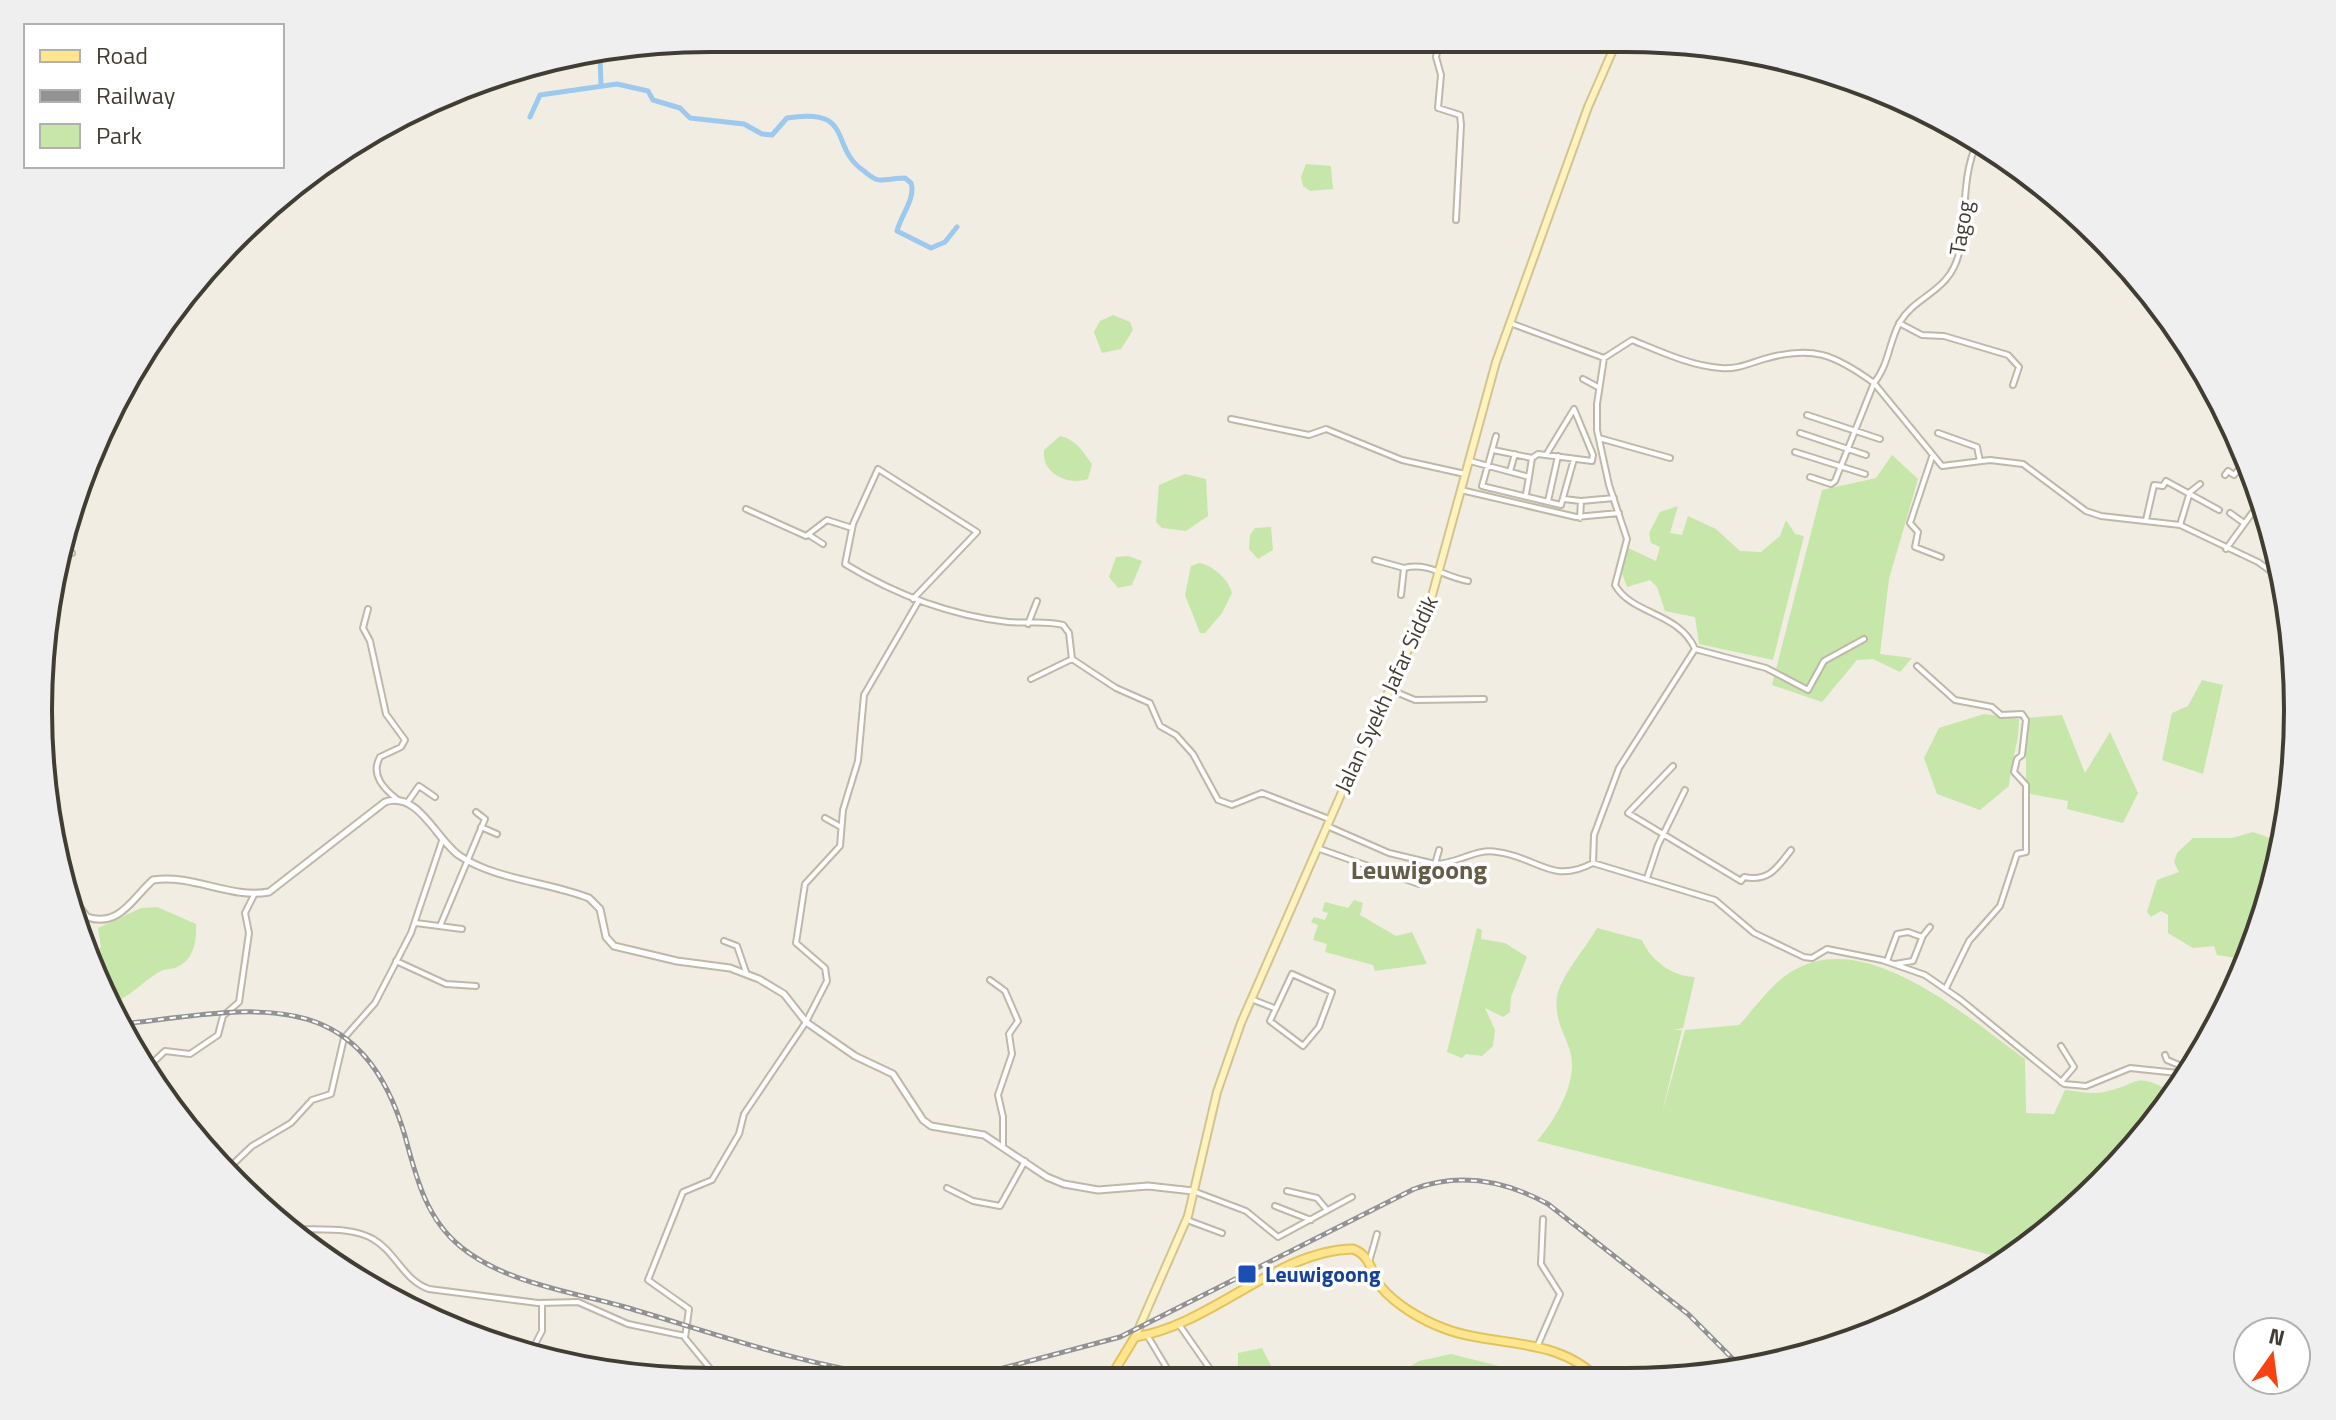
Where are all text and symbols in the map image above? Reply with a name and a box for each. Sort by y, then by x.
legend [24,24,284,168]
text: Road [96,37,148,73]
text: Railway [96,77,176,113]
text: Park [96,117,142,153]
street label: Tagog [1940,198,1982,258]
street label: Jalan Syekh Jafar Siddik [1325,589,1447,798]
district label: Leuwigoong [1351,850,1487,889]
place label: Leuwigoong [1265,1257,1381,1291]
marker: Leuwigoong [1236,1263,1258,1285]
north arrow [2232,1316,2312,1396]
text: N [2265,1318,2288,1355]

